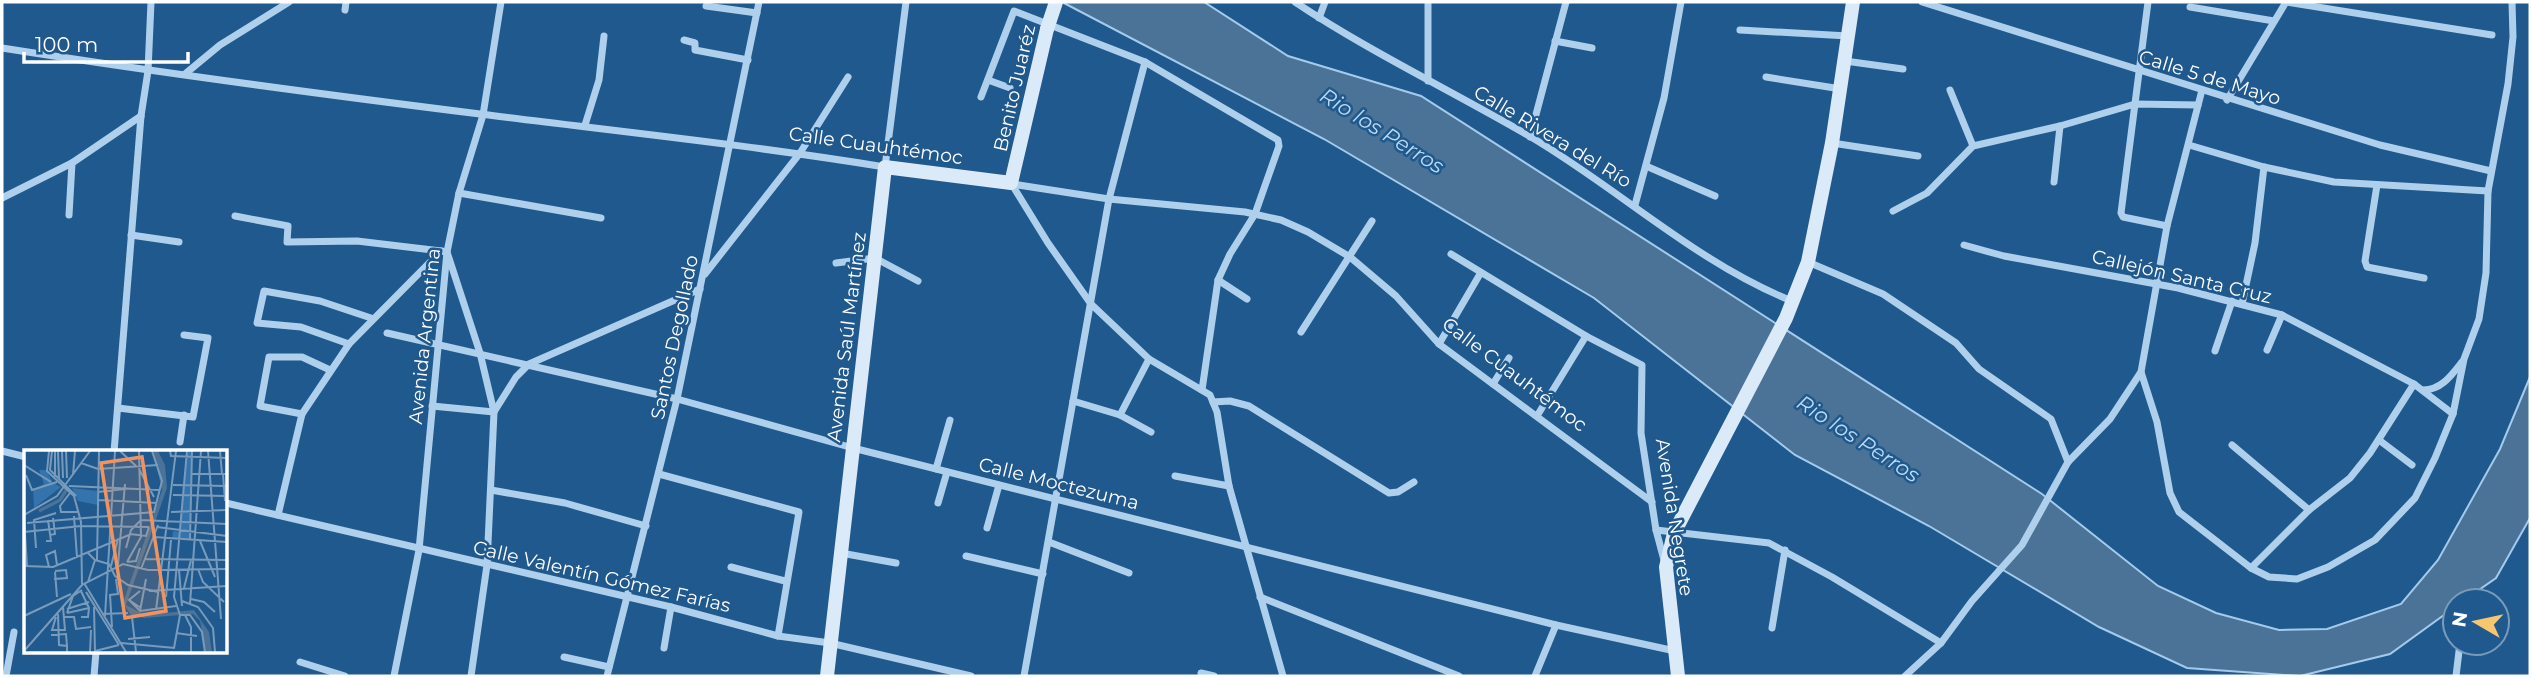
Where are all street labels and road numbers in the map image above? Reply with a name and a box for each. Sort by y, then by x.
street label: Benito Juaréz [989,22,1040,154]
street label: Calle 5 de Mayo [2136,45,2284,110]
street label: Calle Rivera del Río [1470,80,1636,193]
street label: Calle Cuauhtémoc [787,122,964,169]
street label: Avenida Saúl Martínez [822,231,871,443]
street label: Callejón Santa Cruz [2090,245,2274,308]
street label: Avenida Argentina [404,247,445,425]
street label: Santos Degollado [646,253,703,421]
street label: Calle Cuauhtémoc [1438,312,1592,436]
street label: Avenida Negrete [1651,437,1698,598]
street label: Calle Moctezuma [976,452,1142,515]
street label: Calle Valentín Gómez Farías [471,536,733,617]

